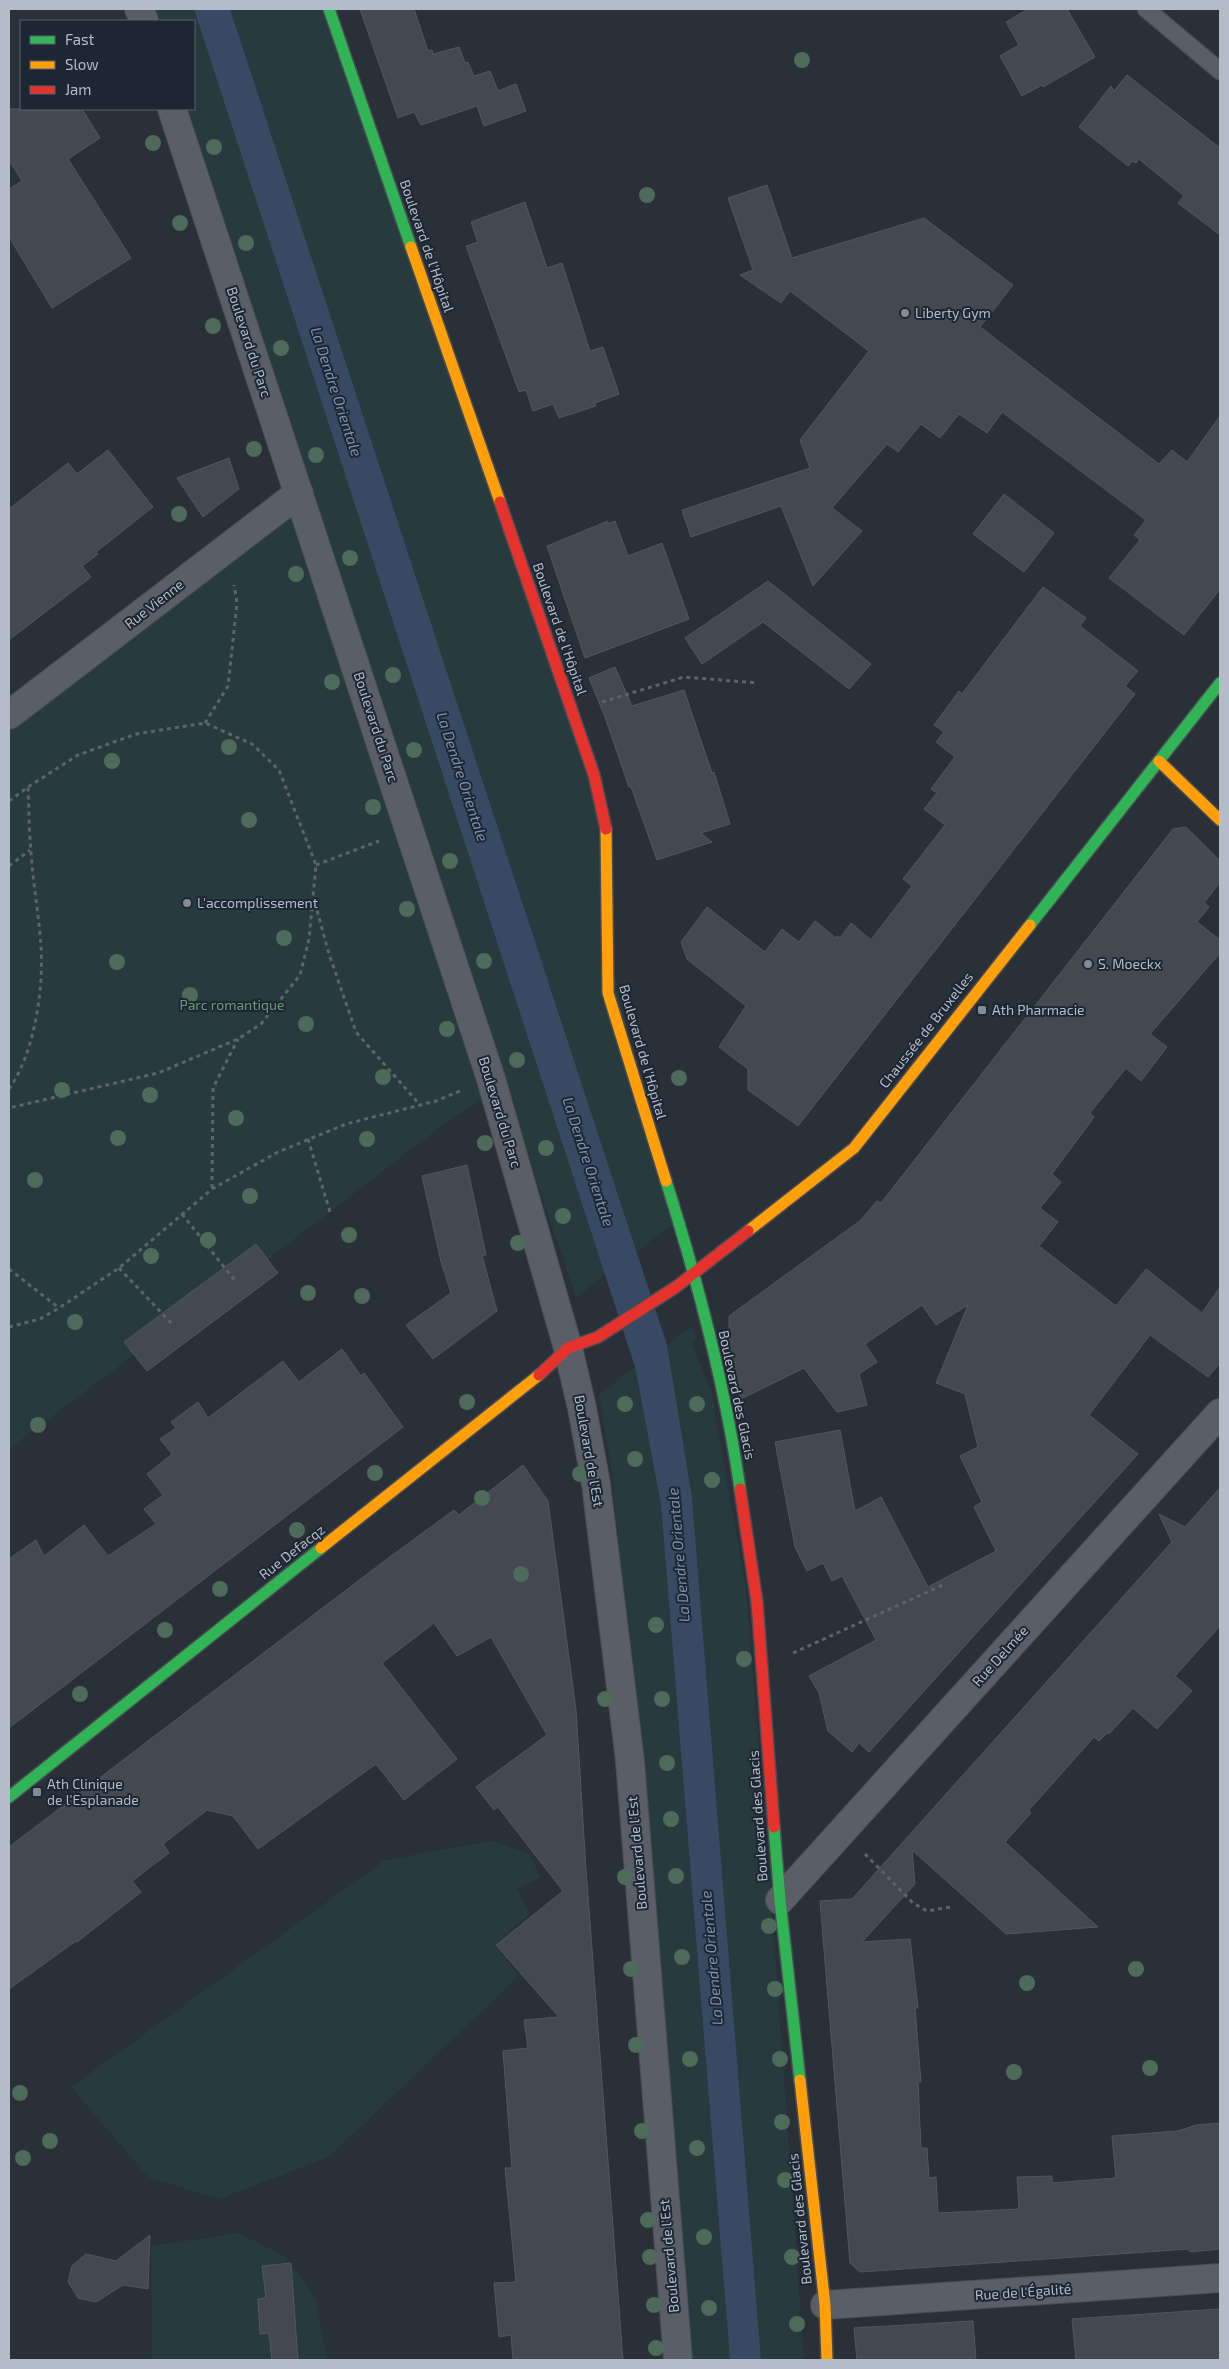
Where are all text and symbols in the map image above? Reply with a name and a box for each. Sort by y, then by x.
legend [20,20,195,110]
text: Fast [65,30,95,48]
text: Slow [65,55,99,73]
text: Jam [65,80,91,98]
street label: Boulevard de l'Hôpital [397,177,458,315]
street label: Boulevard du Parc [224,284,275,399]
place label: Liberty Gym [915,304,991,321]
marker: Liberty Gym [899,307,911,319]
water label: La Dendre Orientale [308,325,366,459]
street label: Boulevard de l'Hôpital [530,560,591,698]
street label: Rue Vienne [121,575,187,632]
street label: Boulevard du Parc [351,669,402,784]
water label: La Dendre Orientale [434,710,492,844]
place label: L'accomplissement [197,894,318,911]
marker: L'accomplissement [181,897,193,909]
place label: S. Moeckx [1098,955,1162,972]
marker: S. Moeckx [1082,958,1094,970]
street label: Chaussée de Bruxelles [875,968,976,1091]
street label: Boulevard de l'Hôpital [616,982,671,1122]
park label: Parc romantique [179,996,285,1013]
place label: Ath Pharmacie [992,1001,1085,1018]
marker: Ath Pharmacie [976,1004,988,1016]
street label: Boulevard du Parc [476,1054,525,1170]
water label: La Dendre Orientale [560,1095,618,1229]
street label: Boulevard des Glacis [715,1329,759,1461]
street label: Boulevard de l'Est [571,1393,608,1508]
water label: La Dendre Orientale [663,1487,693,1623]
street label: Rue Defacqz [255,1521,328,1583]
street label: Rue Delmée [968,1622,1031,1689]
street label: Boulevard des Glacis [744,1750,771,1882]
place label: Ath Clinique de l'Esplanade [47,1775,139,1808]
marker: Ath Clinique de l'Esplanade [31,1786,43,1798]
street label: Boulevard de l'Est [623,1796,650,1910]
water label: La Dendre Orientale [696,1890,726,2026]
street label: Boulevard des Glacis [784,2153,815,2285]
street label: Boulevard de l'Est [655,2199,682,2313]
street label: Rue de l'Égalité [974,2280,1072,2303]

